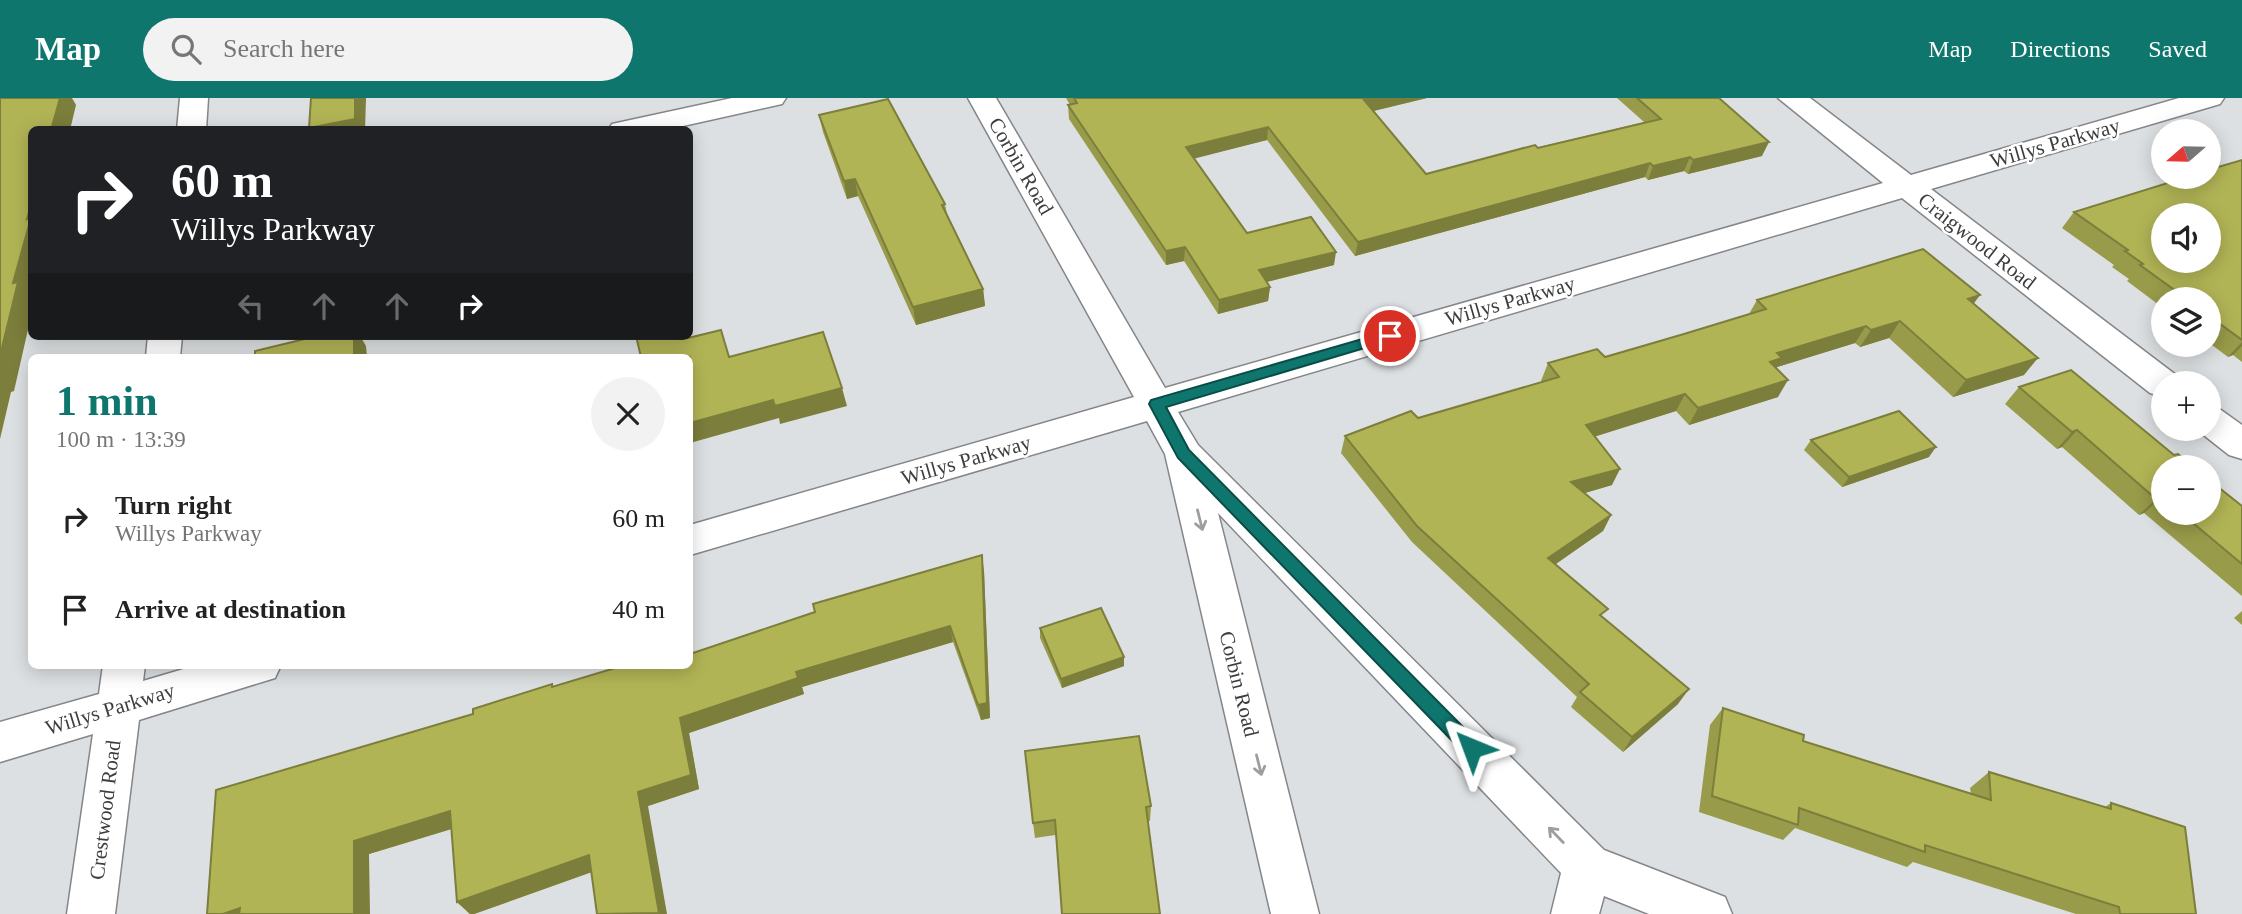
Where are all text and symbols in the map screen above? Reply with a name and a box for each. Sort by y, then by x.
search box [143,18,633,81]
icon: search [167,30,205,68]
text: Map [35,31,101,67]
text: Search here [223,34,345,63]
text: Map [1928,36,1972,62]
text: Directions [2010,36,2110,62]
text: Saved [2148,36,2207,62]
street label: Corbin Road [984,113,1059,219]
street label: Willys Parkway [1987,113,2123,173]
north arrow [2151,119,2221,189]
map controls [2151,119,2221,525]
text: 60 m [171,153,273,208]
icon: right [56,154,147,245]
street label: Craigwood Road [1913,188,2041,295]
button: sound [2151,203,2221,273]
text: Willys Parkway [171,211,375,247]
street label: Willys Parkway [1442,271,1578,331]
icon: left [232,287,270,325]
icon: ahead [305,287,343,325]
icon: ahead [378,287,416,325]
icon: right [451,287,489,325]
button: layers [2151,287,2221,357]
pin [1360,306,1420,366]
icon: arrive [1371,317,1409,355]
button: + [2151,371,2221,441]
button: close [591,377,665,451]
text: 1 min [56,378,158,424]
text: 100 m · 13:39 [56,427,186,452]
street label: Willys Parkway [898,430,1034,490]
button: − [2151,455,2221,525]
text: Turn right [115,491,232,520]
icon: right [56,500,94,538]
text: 60 m [612,504,665,533]
one-way arrow [1194,508,1207,531]
text: Willys Parkway [115,521,262,546]
icon: arrive [56,591,94,629]
text: Arrive at destination [115,595,346,624]
text: 40 m [612,595,665,624]
street label: Corbin Road [1214,629,1264,740]
street label: Willys Parkway [42,678,178,740]
position arrow [1435,711,1509,785]
street label: Crestwood Road [85,738,126,881]
one-way arrow [1253,753,1266,776]
one-way arrow [1548,827,1565,844]

